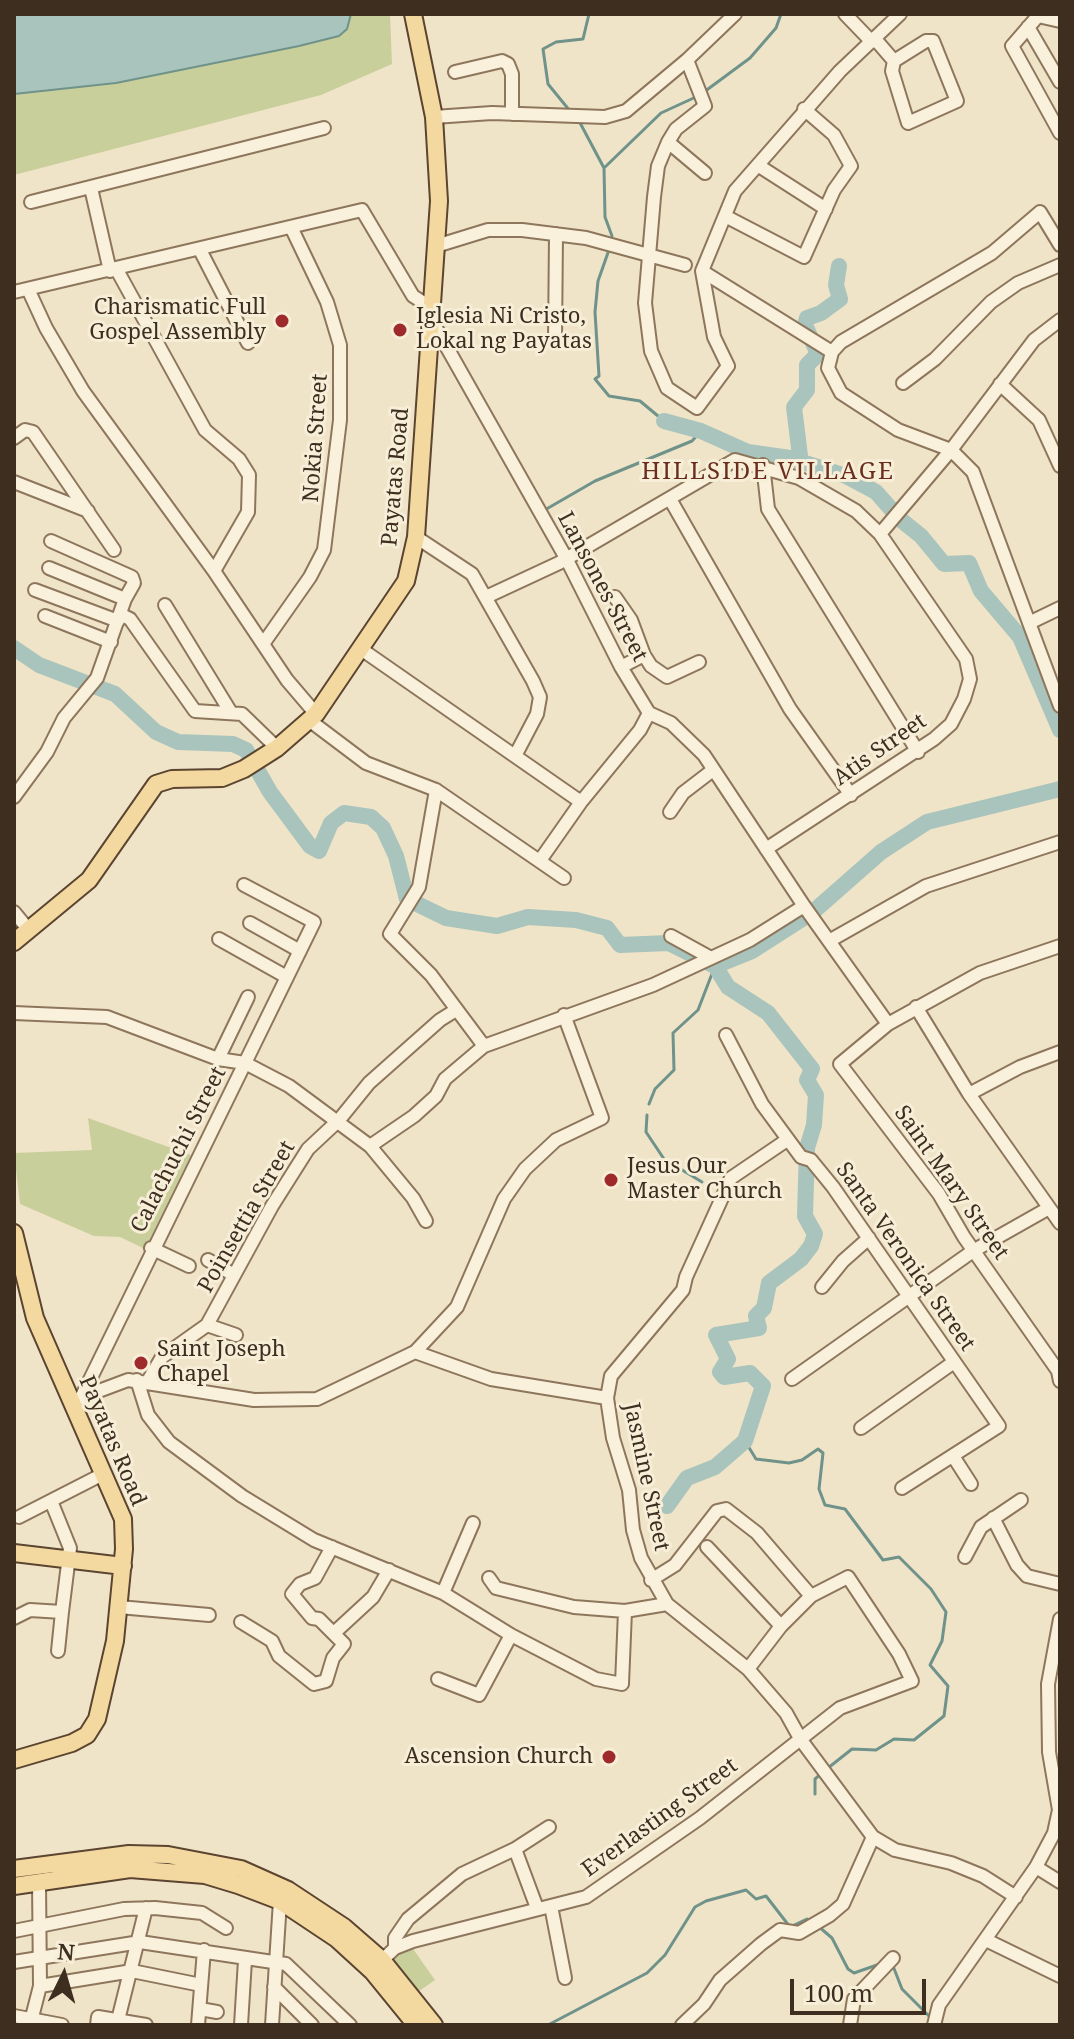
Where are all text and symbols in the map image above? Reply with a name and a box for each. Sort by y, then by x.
place label: Charismatic Full Gospel Assembly [89,295,266,346]
place label: Iglesia Ni Cristo, Lokal ng Payatas [416,304,592,356]
marker: Charismatic Full Gospel Assembly [273,312,291,330]
marker: Iglesia Ni Cristo, Lokal ng Payatas [391,321,409,339]
street label: Nokia Street [298,373,334,503]
street label: Payatas Road [377,407,415,547]
district label: HILLSIDE VILLAGE [641,458,895,486]
street label: Lansones Street [551,508,653,666]
street label: Atis Street [828,708,932,792]
street label: Calachuchi Street [126,1063,232,1237]
street label: Saint Mary Street [888,1101,1014,1265]
street label: Poinsettia Street [193,1136,301,1298]
place label: Jesus Our Master Church [627,1154,782,1206]
street label: Santa Veronica Street [830,1158,980,1356]
marker: Jesus Our Master Church [602,1171,620,1189]
place label: Saint Joseph Chapel [157,1337,286,1388]
marker: Saint Joseph Chapel [132,1354,150,1372]
street label: Payatas Road [73,1372,151,1510]
street label: Jasmine Street [617,1400,675,1554]
place label: Ascension Church [405,1744,593,1770]
marker: Ascension Church [600,1748,618,1766]
street label: Everlasting Street [577,1753,743,1883]
north arrow [24,1935,104,2015]
text: N [56,1935,76,1967]
scale bar [794,1963,930,2013]
text: 100 m [804,1976,873,2009]

